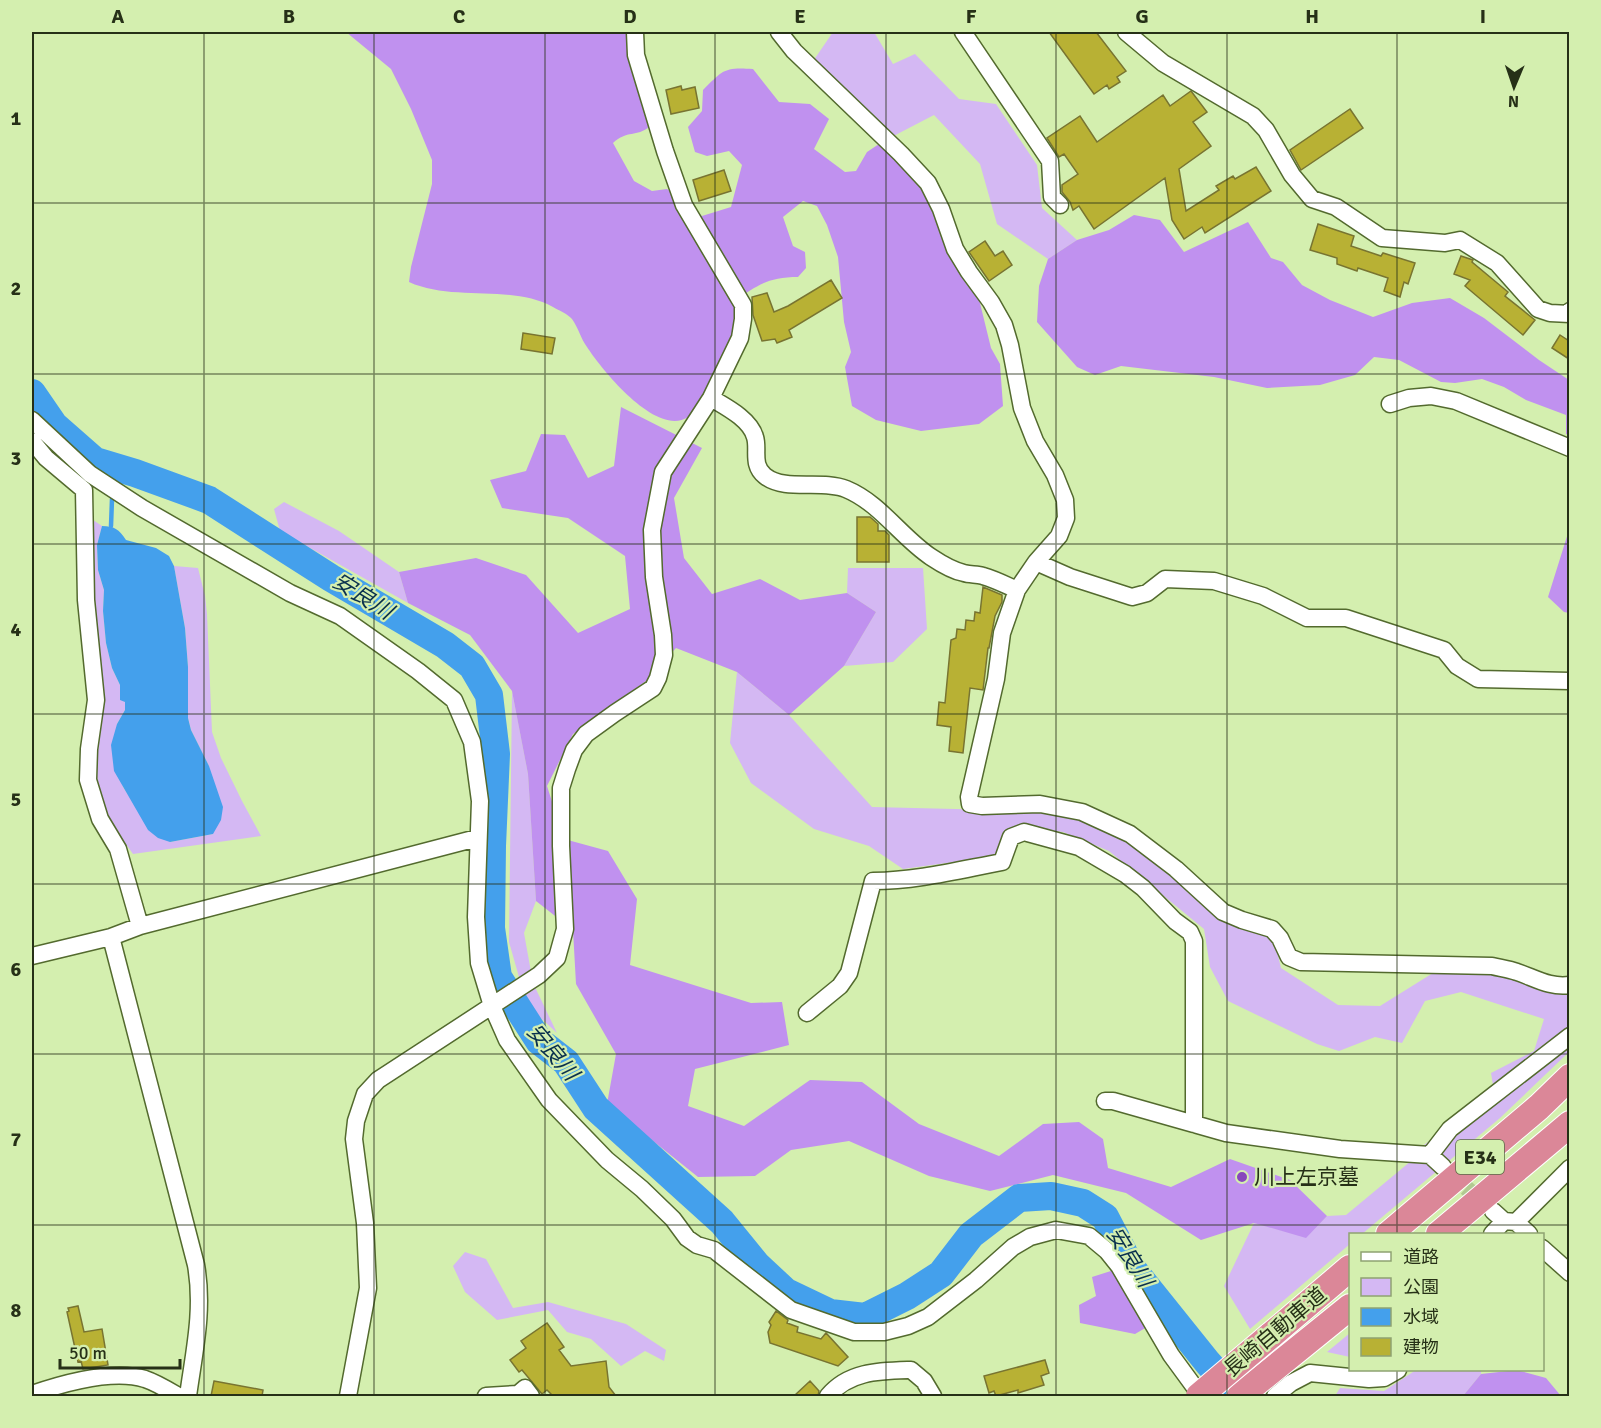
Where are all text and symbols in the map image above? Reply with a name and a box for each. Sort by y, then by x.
text: A [112,4,125,29]
text: B [283,4,295,29]
text: C [453,4,465,29]
text: D [623,4,637,29]
text: E [794,4,806,29]
text: F [966,4,977,29]
text: G [1135,4,1149,29]
text: H [1305,4,1319,29]
text: I [1480,4,1486,29]
north arrow [1484,57,1544,117]
text: N [1508,91,1519,111]
text: 1 [11,106,22,131]
text: 2 [11,276,21,301]
text: 3 [11,446,21,471]
water label: 安良川 [328,567,400,626]
text: 4 [11,617,22,642]
text: 5 [11,787,21,812]
text: 6 [11,957,22,982]
water label: 安良川 [521,1018,586,1087]
text: 7 [11,1127,22,1152]
road number: E34 [1456,1140,1504,1174]
place label: 川上左京墓 [1254,1164,1359,1190]
marker: 川上左京墓 [1235,1170,1249,1184]
water label: 安良川 [1101,1222,1160,1294]
legend [1349,1233,1544,1371]
text: 道路 [1403,1246,1439,1268]
text: 公園 [1403,1276,1439,1298]
street label: 長崎自動車道 [1218,1282,1332,1382]
text: 8 [11,1298,22,1323]
text: 水域 [1403,1306,1439,1328]
scale bar [60,1332,180,1370]
text: 建物 [1403,1336,1439,1358]
text: 50 m [69,1342,107,1364]

